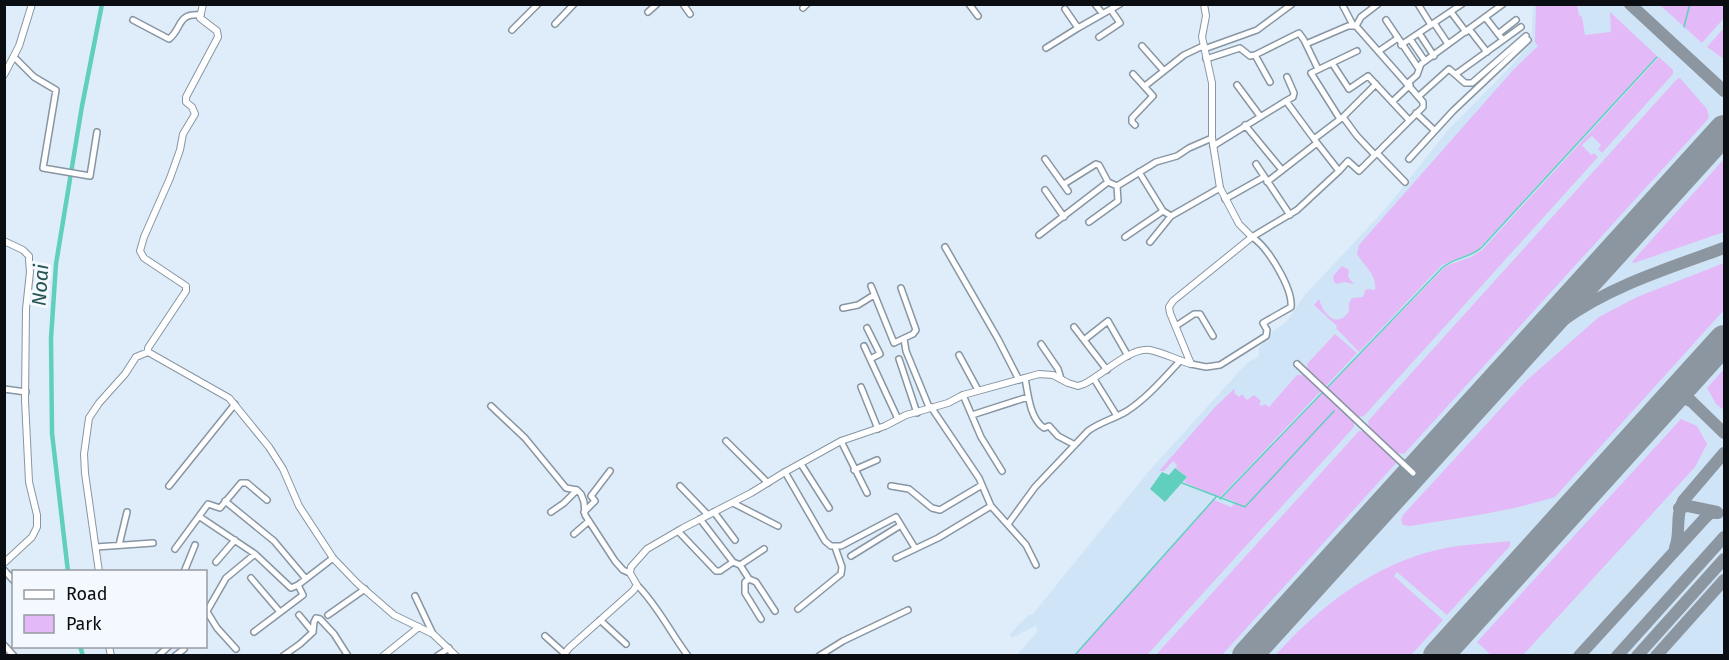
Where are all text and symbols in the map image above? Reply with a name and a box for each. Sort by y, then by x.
water label: Noai [27,263,53,307]
legend [12,570,207,648]
text: Road [66,583,108,605]
text: Park [66,613,102,635]

